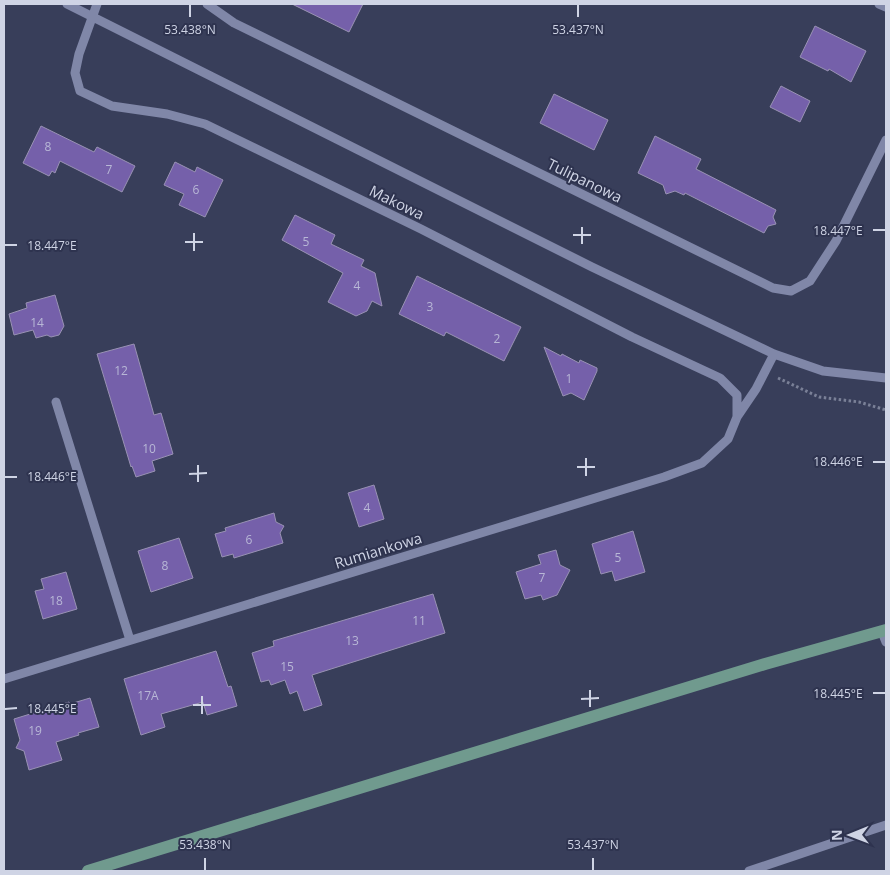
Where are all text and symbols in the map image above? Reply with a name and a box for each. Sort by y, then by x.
text: 53.438°N [164,21,216,38]
text: 53.437°N [552,21,604,38]
house number: 8 [45,138,52,155]
street label: Tulipanowa [544,153,626,207]
house number: 7 [106,161,113,178]
street label: Makowa [366,180,428,224]
house number: 6 [193,181,200,198]
text: 18.447°E [813,222,863,239]
house number: 5 [303,233,310,250]
text: 18.447°E [27,237,77,254]
house number: 4 [354,277,361,294]
house number: 3 [427,298,434,315]
house number: 14 [30,314,44,331]
house number: 2 [494,330,501,347]
house number: 12 [114,362,128,379]
house number: 1 [566,370,572,387]
house number: 10 [142,440,156,457]
text: 18.446°E [813,453,863,470]
text: 18.446°E [27,468,77,485]
house number: 4 [364,499,371,516]
street label: Rumiankowa [332,527,424,573]
house number: 6 [246,531,253,548]
house number: 5 [615,549,622,566]
house number: 8 [162,557,169,574]
house number: 7 [539,569,546,586]
house number: 18 [49,592,63,609]
house number: 11 [412,612,426,629]
house number: 13 [345,632,359,649]
house number: 15 [280,658,294,675]
text: 18.445°E [813,685,863,702]
house number: 17A [137,687,159,704]
text: 18.445°E [27,700,77,717]
house number: 19 [28,722,42,739]
north arrow [825,810,875,860]
text: N [827,829,846,841]
text: 53.438°N [179,836,231,853]
text: 53.437°N [567,836,619,853]

